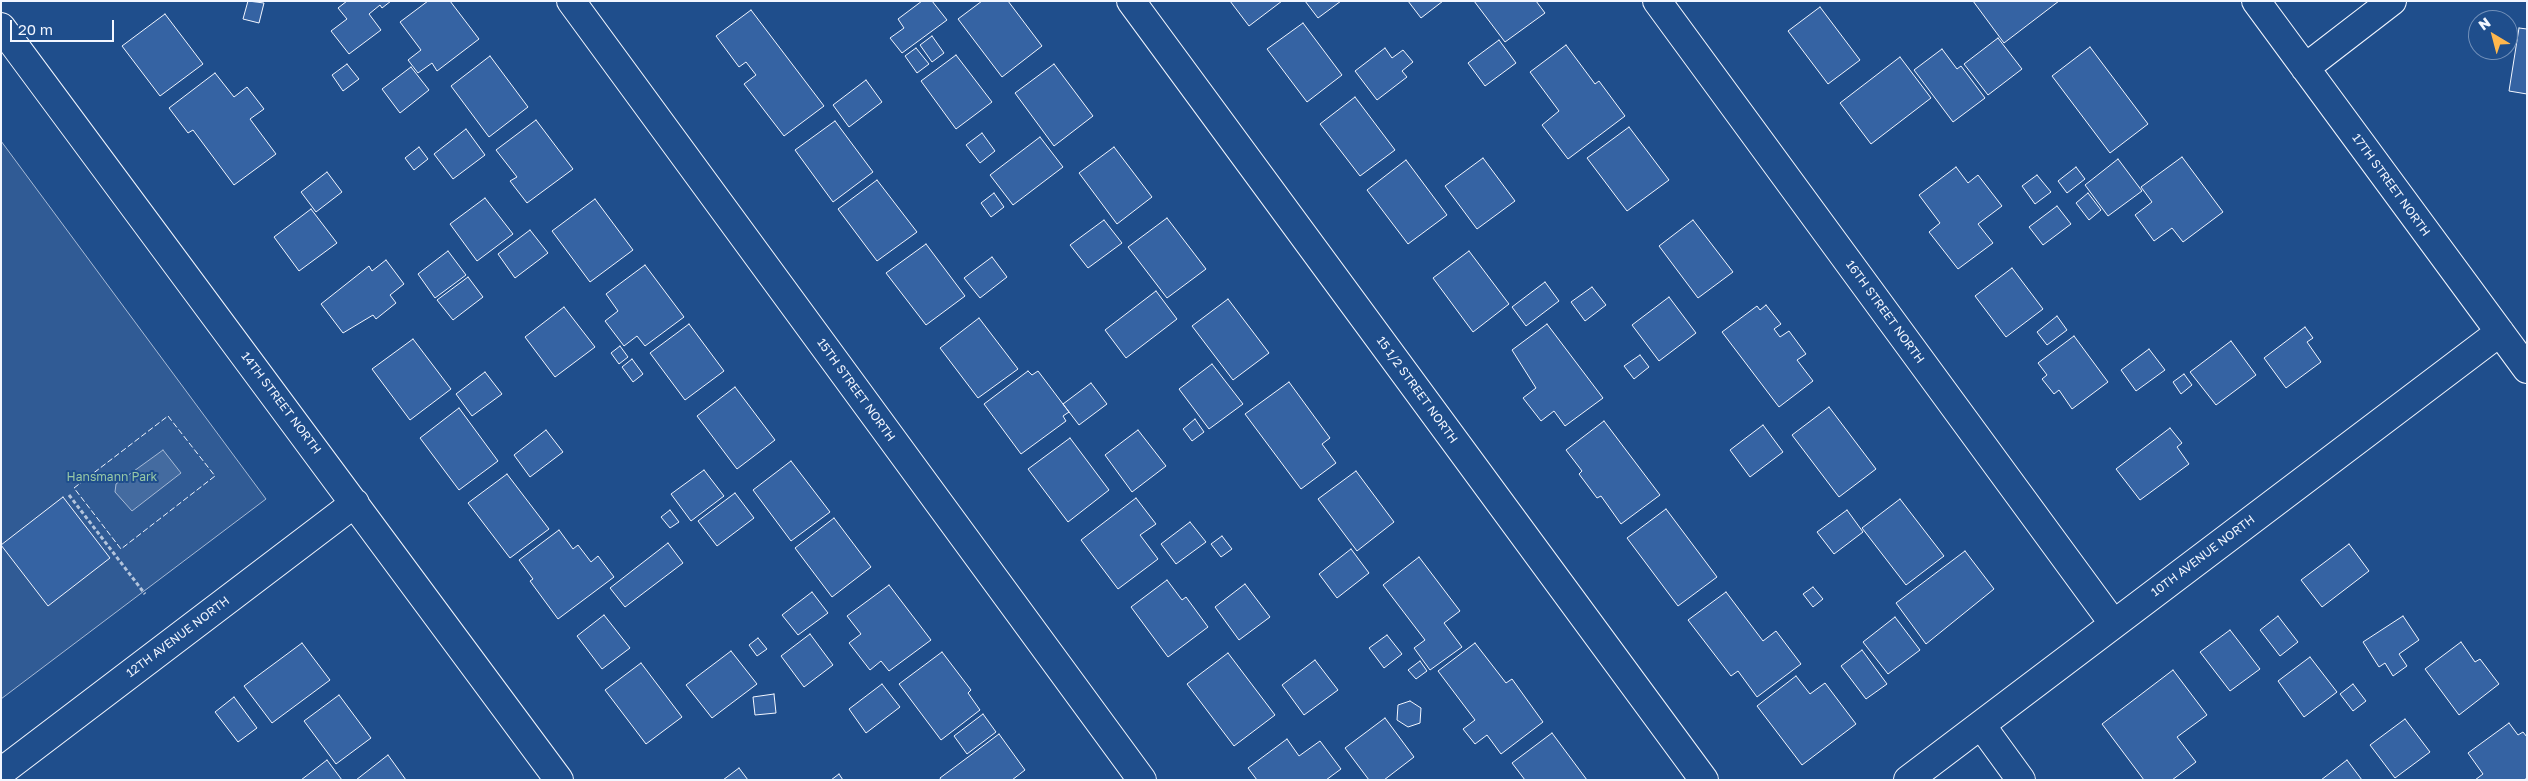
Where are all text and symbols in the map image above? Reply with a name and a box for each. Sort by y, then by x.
scale bar [12,10,116,42]
north arrow [2468,10,2518,60]
text: N [2475,13,2494,33]
text: 20 m [18,20,53,38]
street label: 17TH STREET NORTH [2349,131,2433,239]
street label: 16TH STREET NORTH [1843,258,1927,366]
street label: 15 1/2 STREET NORTH [1373,334,1461,446]
street label: 15TH STREET NORTH [814,336,898,444]
street label: 14TH STREET NORTH [238,349,324,457]
park label: Hansmann Park [67,470,157,484]
street label: 10TH AVENUE NORTH [2148,512,2258,600]
street label: 12TH AVENUE NORTH [124,593,232,681]

